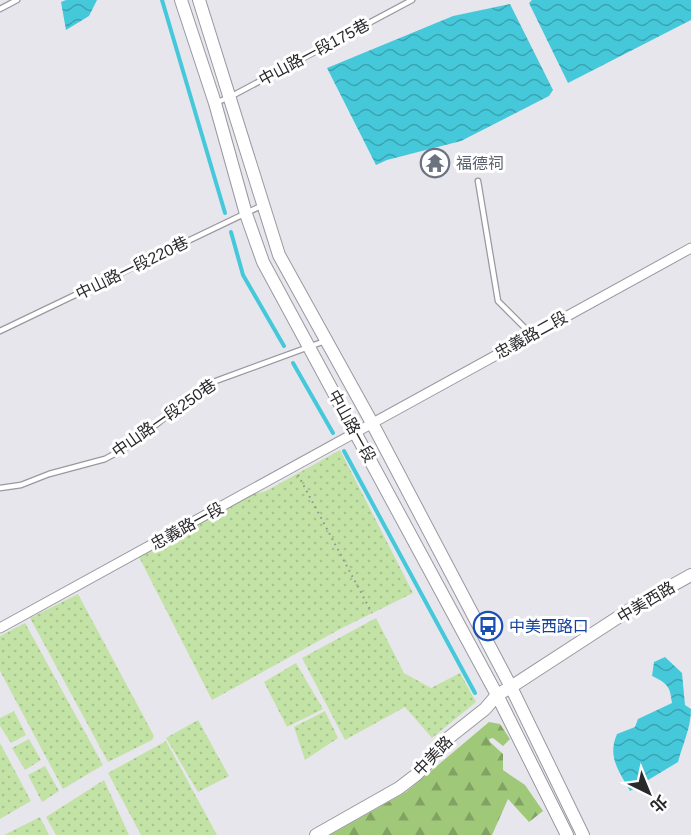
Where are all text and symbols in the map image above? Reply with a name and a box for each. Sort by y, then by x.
street label: 中山路一段175巷 [256,16,372,88]
temple icon: 福德祠 [419,147,451,179]
place label: 福德祠 [456,155,504,172]
street label: 中山路一段220巷 [73,233,191,303]
street label: 忠義路二段 [492,308,570,362]
street label: 中山路一段250巷 [109,376,219,460]
street label: 中山路一段 [325,387,379,465]
street label: 忠義路一段 [148,499,226,553]
street label: 中美西路 [614,578,678,626]
bus stop icon: 中美西路口 [472,610,504,642]
place label: 中美西路口 [509,618,589,635]
street label: 中美路 [410,733,456,779]
north arrow [619,763,679,823]
text: 北 [647,792,671,815]

